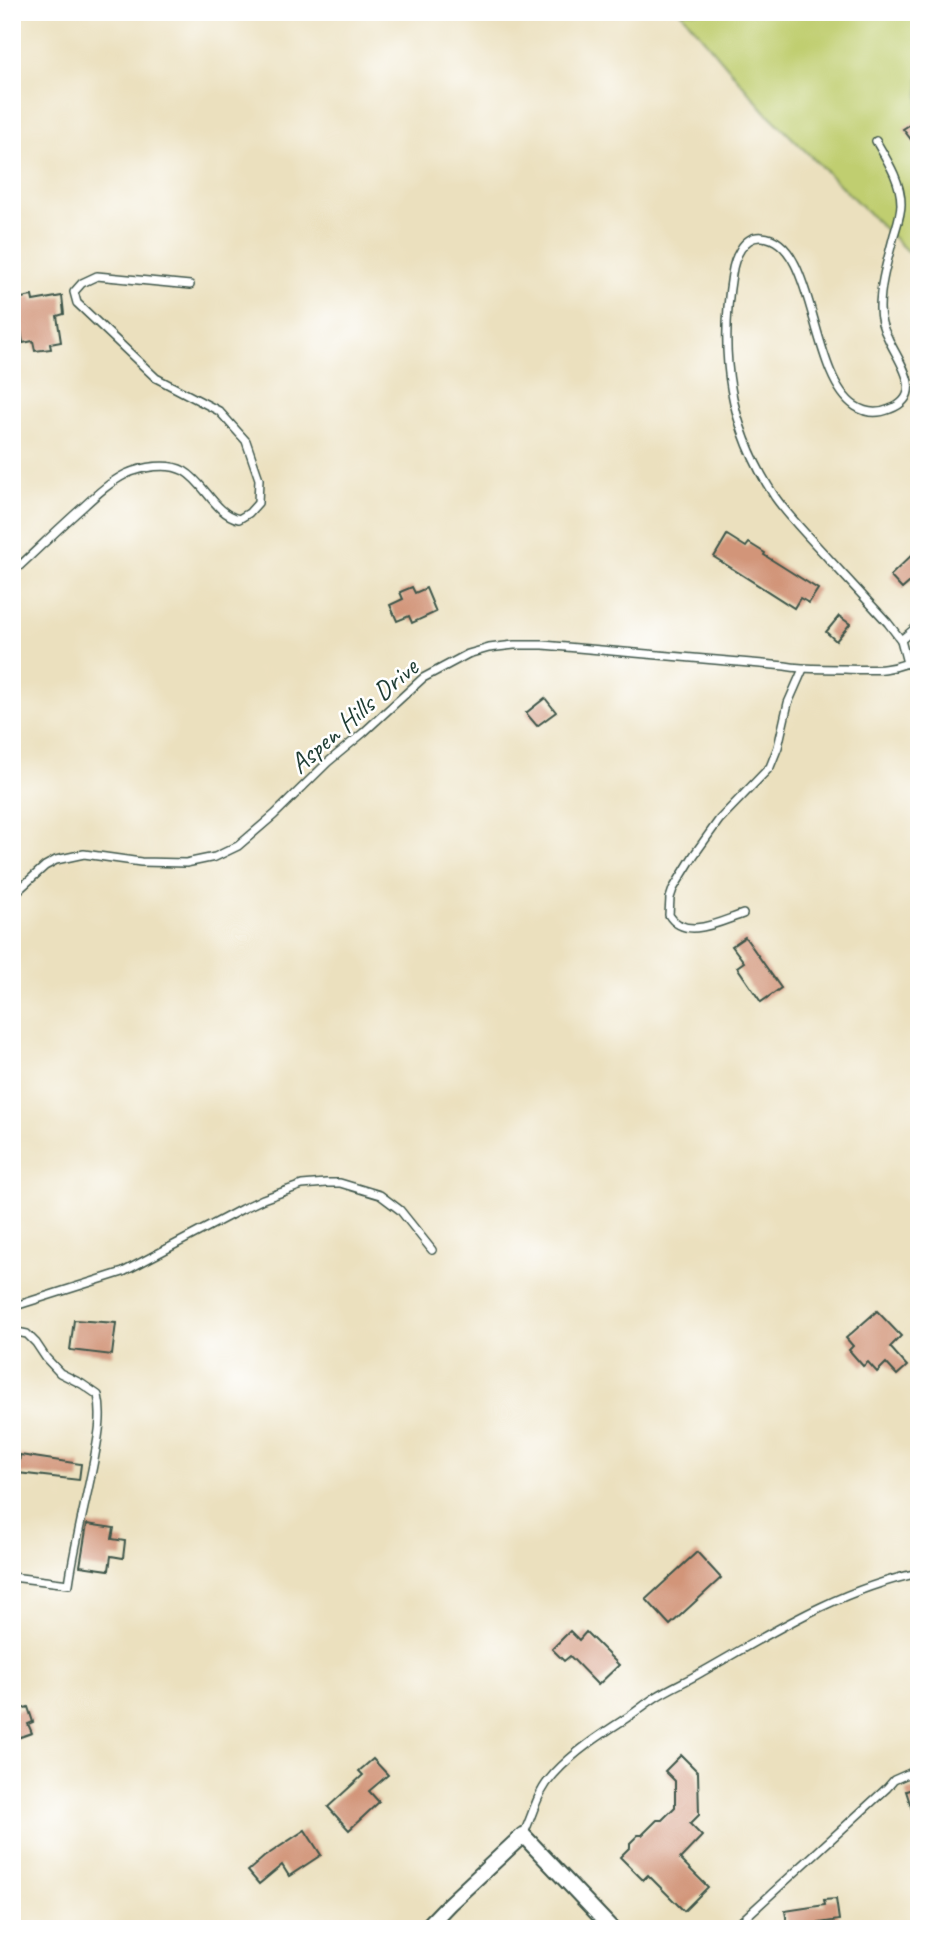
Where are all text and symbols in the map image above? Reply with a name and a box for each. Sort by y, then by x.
street label: Aspen Hills Drive [282,649,426,781]

